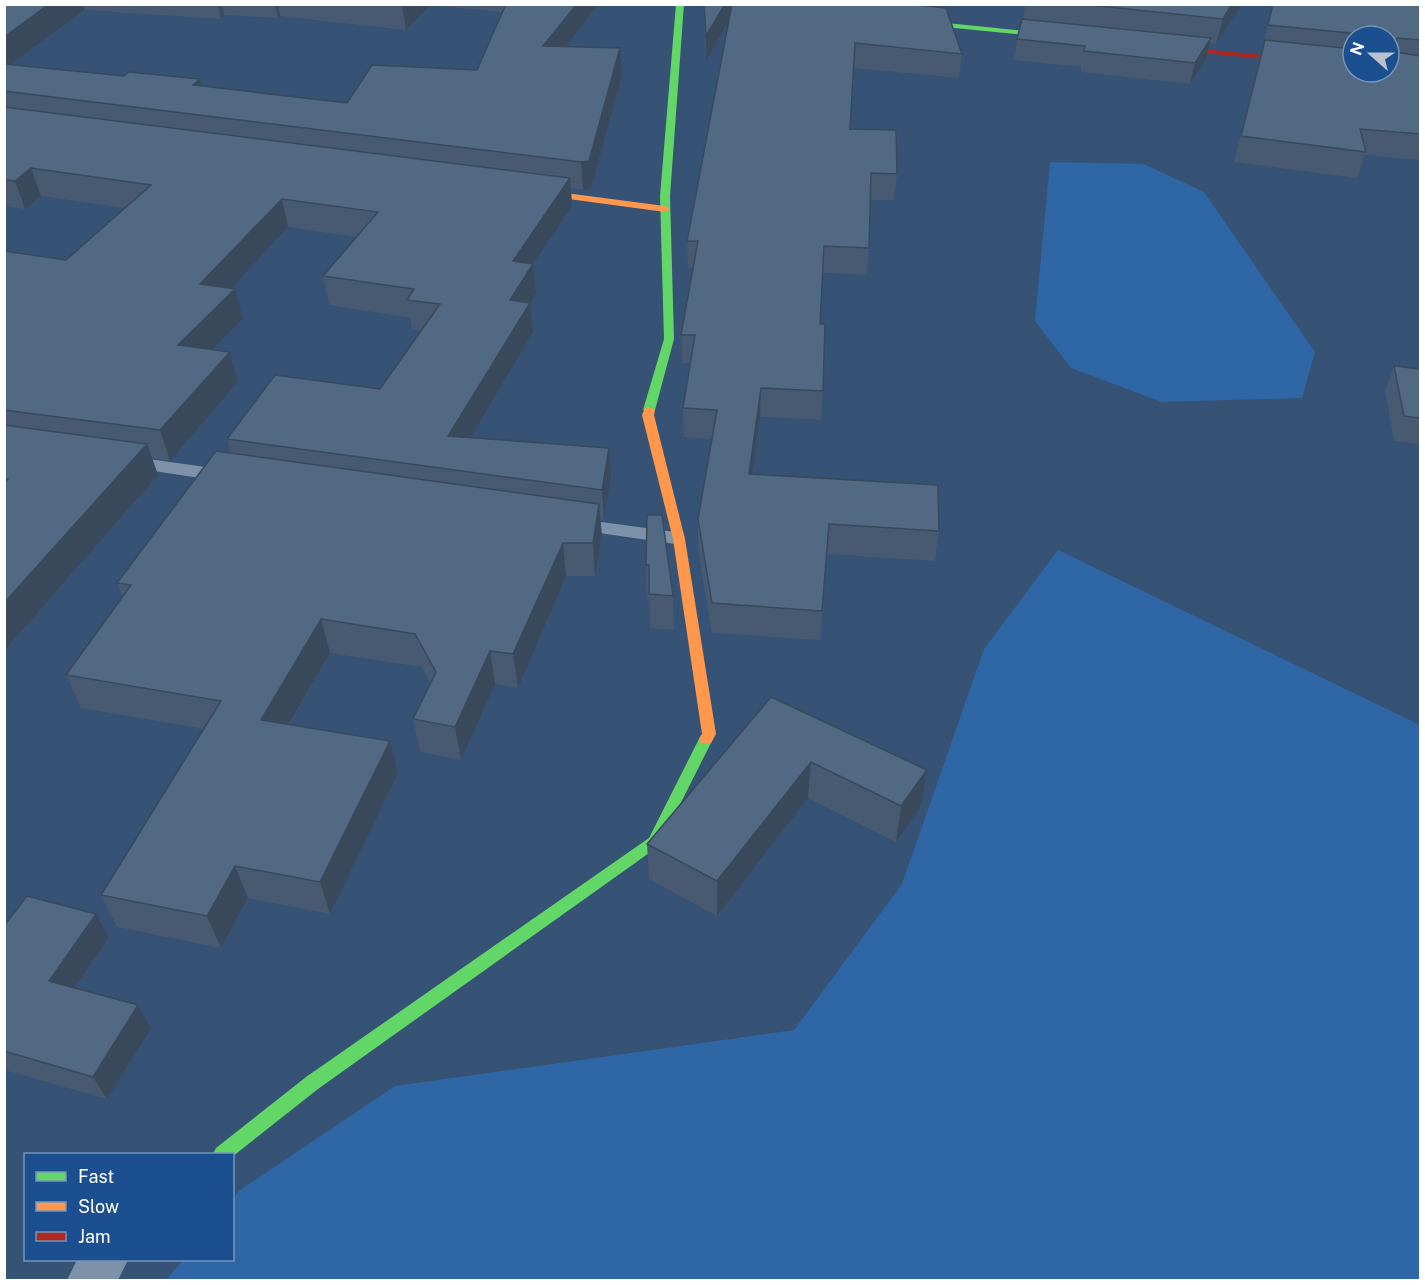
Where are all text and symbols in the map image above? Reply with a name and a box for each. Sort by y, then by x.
north arrow [1341,24,1401,84]
text: N [1346,40,1369,58]
legend [24,1153,234,1261]
text: Fast [78,1166,114,1187]
text: Slow [78,1196,119,1217]
text: Jam [78,1226,111,1247]

